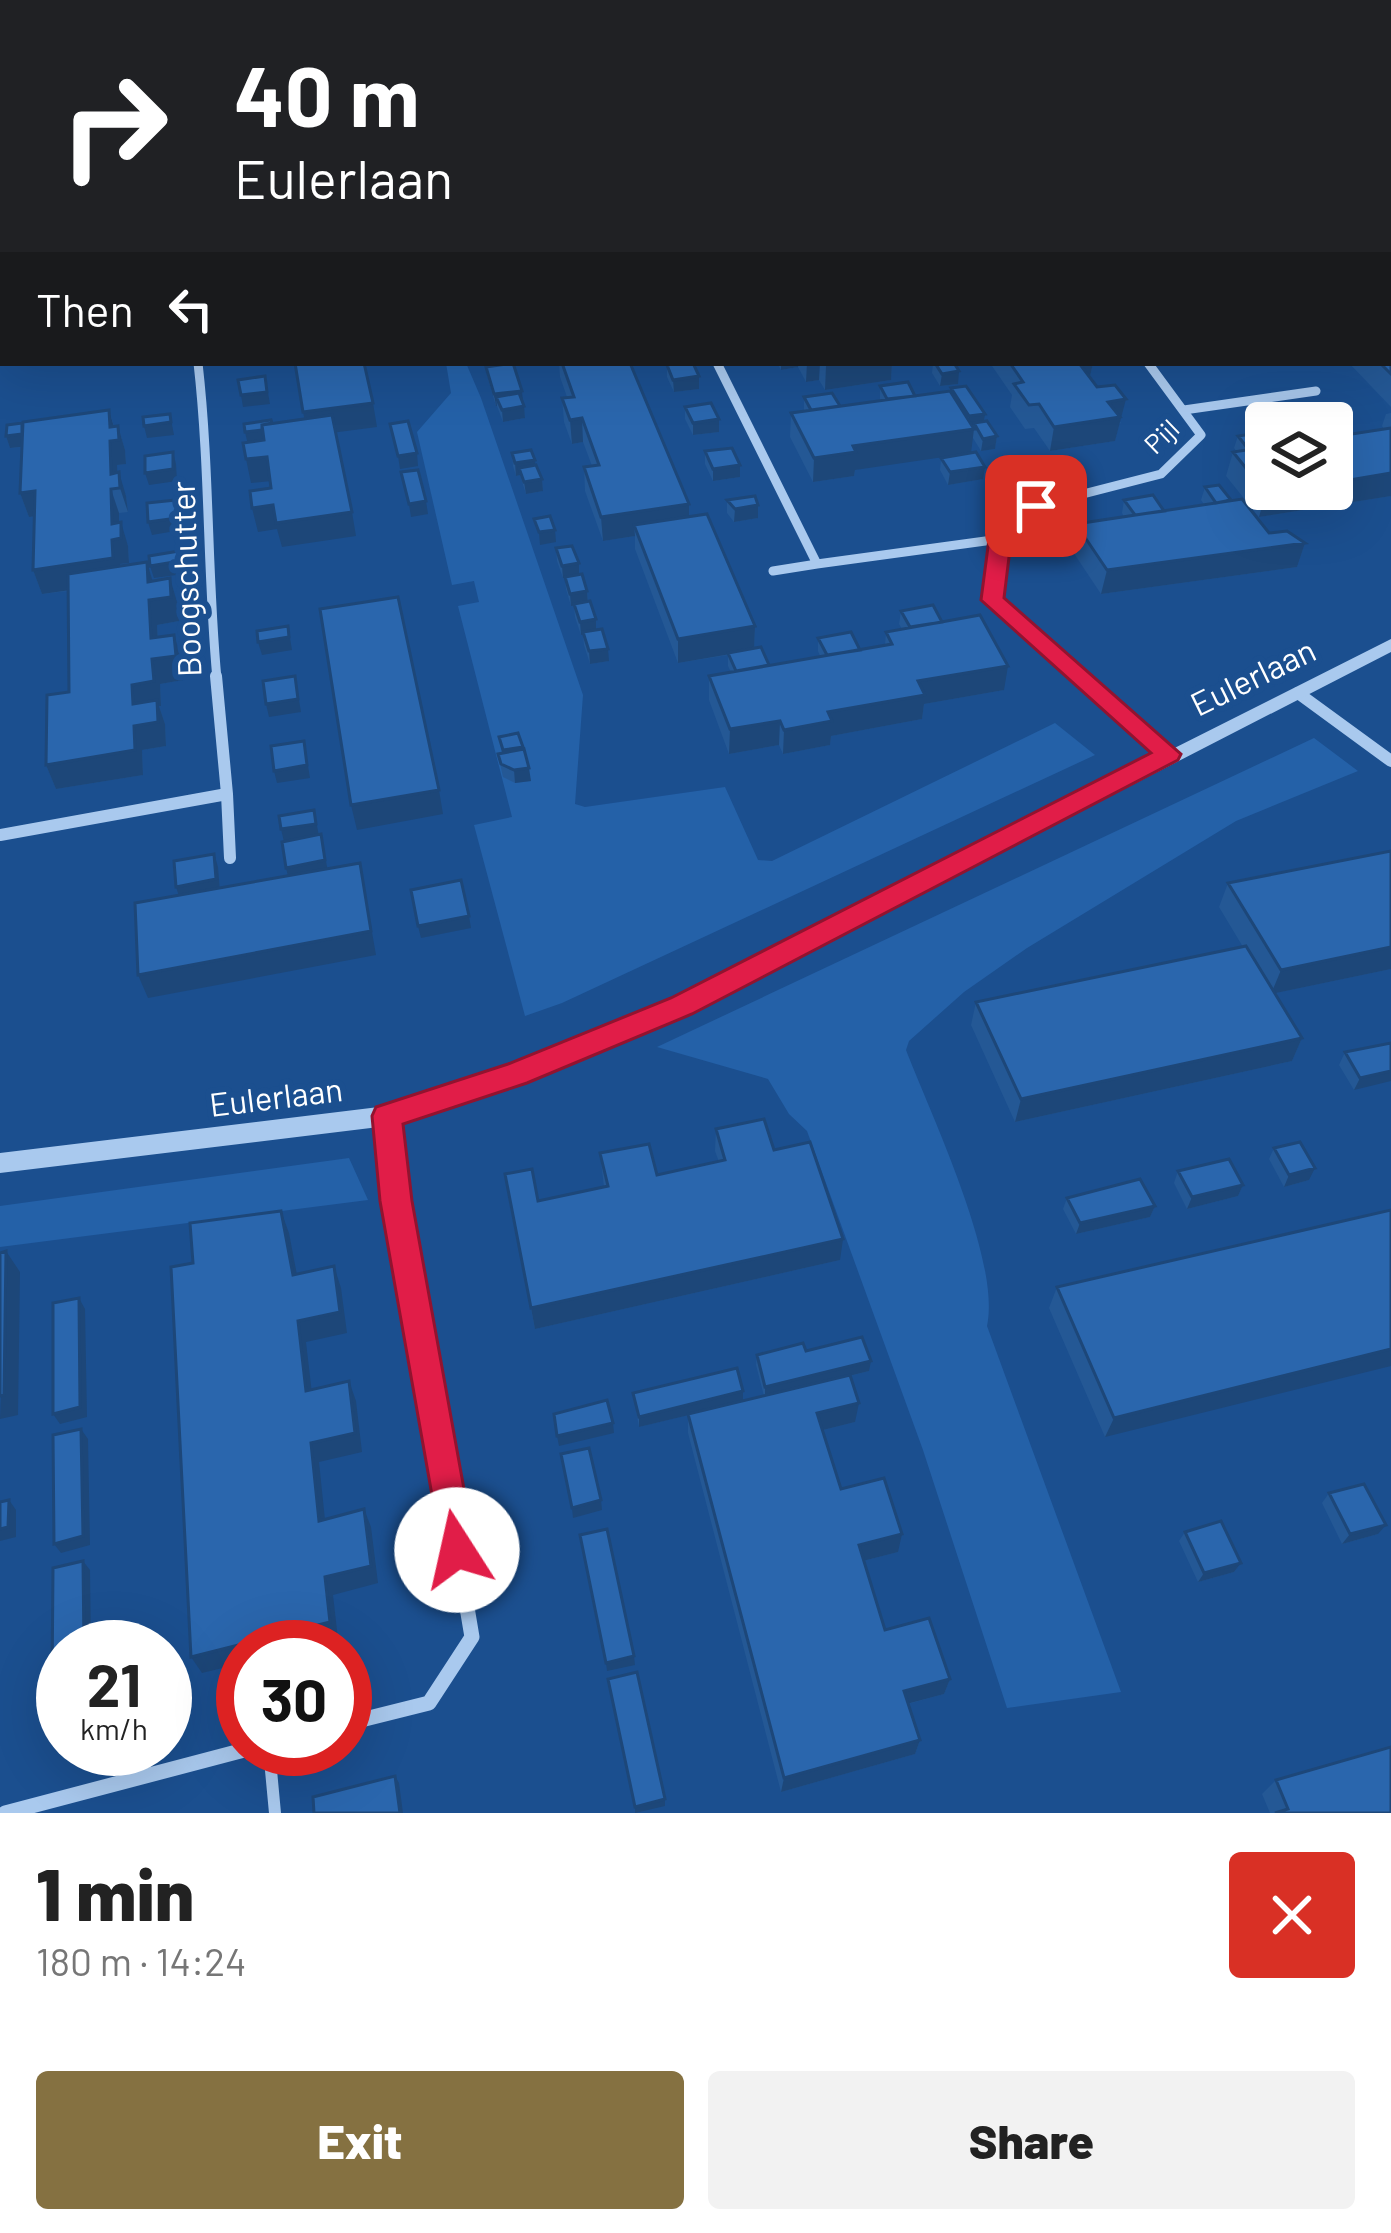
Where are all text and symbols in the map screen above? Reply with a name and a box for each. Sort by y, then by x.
text: 40 m [234,43,420,144]
icon: right [36,48,192,204]
text: Eulerlaan [234,145,453,210]
icon: left [158,276,224,342]
text: Then [36,282,134,336]
map controls [1245,402,1353,510]
button: layers [1245,402,1353,510]
street label: Pijl [1137,412,1185,459]
pin [985,455,1087,557]
icon: arrive [1003,473,1069,539]
street label: Boogschutter [162,481,208,678]
street label: Eulerlaan [1184,629,1322,723]
street label: Eulerlaan [207,1068,345,1124]
position arrow [394,1487,520,1613]
speed limit sign: 30 [216,1620,372,1776]
text: 21 [87,1647,141,1719]
text: km/h [80,1710,148,1746]
text: 1 min [36,1849,194,1935]
button: close [1229,1852,1355,1978]
text: 180 m · 14:24 [36,1937,247,1984]
button: Exit [36,2071,684,2209]
button: Share [708,2071,1355,2209]

